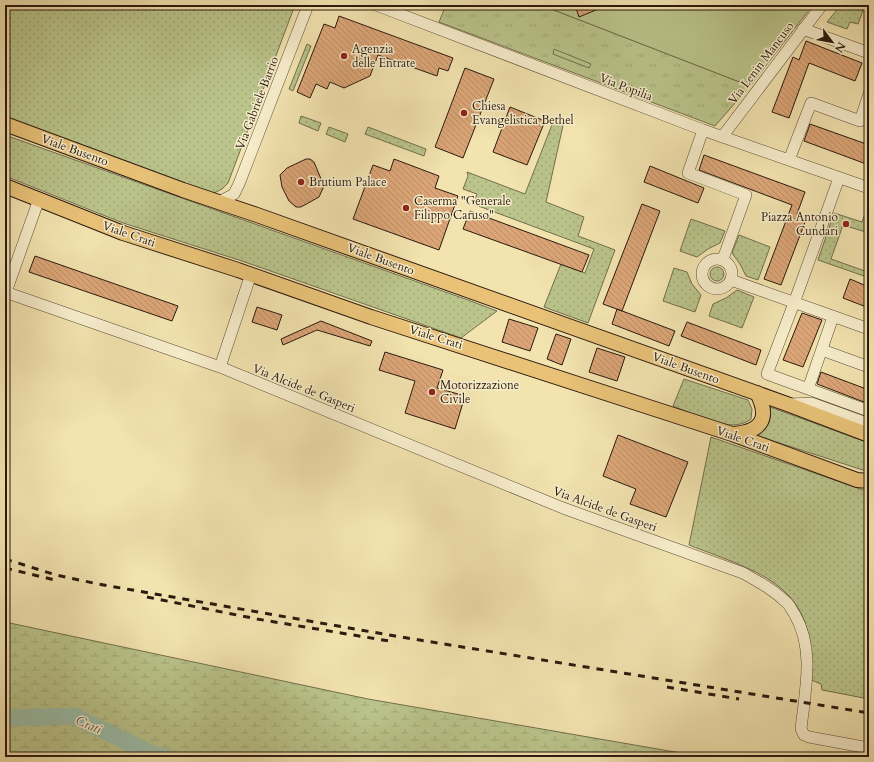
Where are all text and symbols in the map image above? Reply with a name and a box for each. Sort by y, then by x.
street label: Via Lenin Mancuso [725,18,798,108]
north arrow [812,22,852,62]
text: N [831,39,849,55]
place label: Agenzia delle Entrate [352,41,415,71]
marker: Agenzia delle Entrate [339,51,349,61]
street label: Via Gabriele Barrio [232,54,282,152]
street label: Via Popilia [597,70,656,105]
place label: Chiesa Evangelistica Bethel [472,98,574,128]
marker: Chiesa Evangelistica Bethel [459,108,469,118]
street label: Viale Busento [39,130,111,170]
place label: Brutium Palace [309,174,387,190]
marker: Brutium Palace [296,177,306,187]
place label: Caserma "Generale Filippo Caruso" [414,193,511,223]
marker: Caserma "Generale Filippo Caruso" [401,203,411,213]
place label: Piazza Antonio Cundari [761,209,839,239]
street label: Viale Crati [100,217,158,251]
marker: Piazza Antonio Cundari [841,219,851,229]
street label: Viale Busento [345,239,417,279]
street label: Viale Crati [407,321,465,353]
street label: Viale Busento [650,348,722,388]
street label: Via Alcide de Gasperi [250,360,358,416]
place label: Motorizzazione Civile [440,377,519,407]
marker: Motorizzazione Civile [427,387,437,397]
street label: Viale Crati [714,422,772,456]
street label: Via Alcide de Gasperi [551,483,660,535]
water label: Crati [73,711,105,739]

